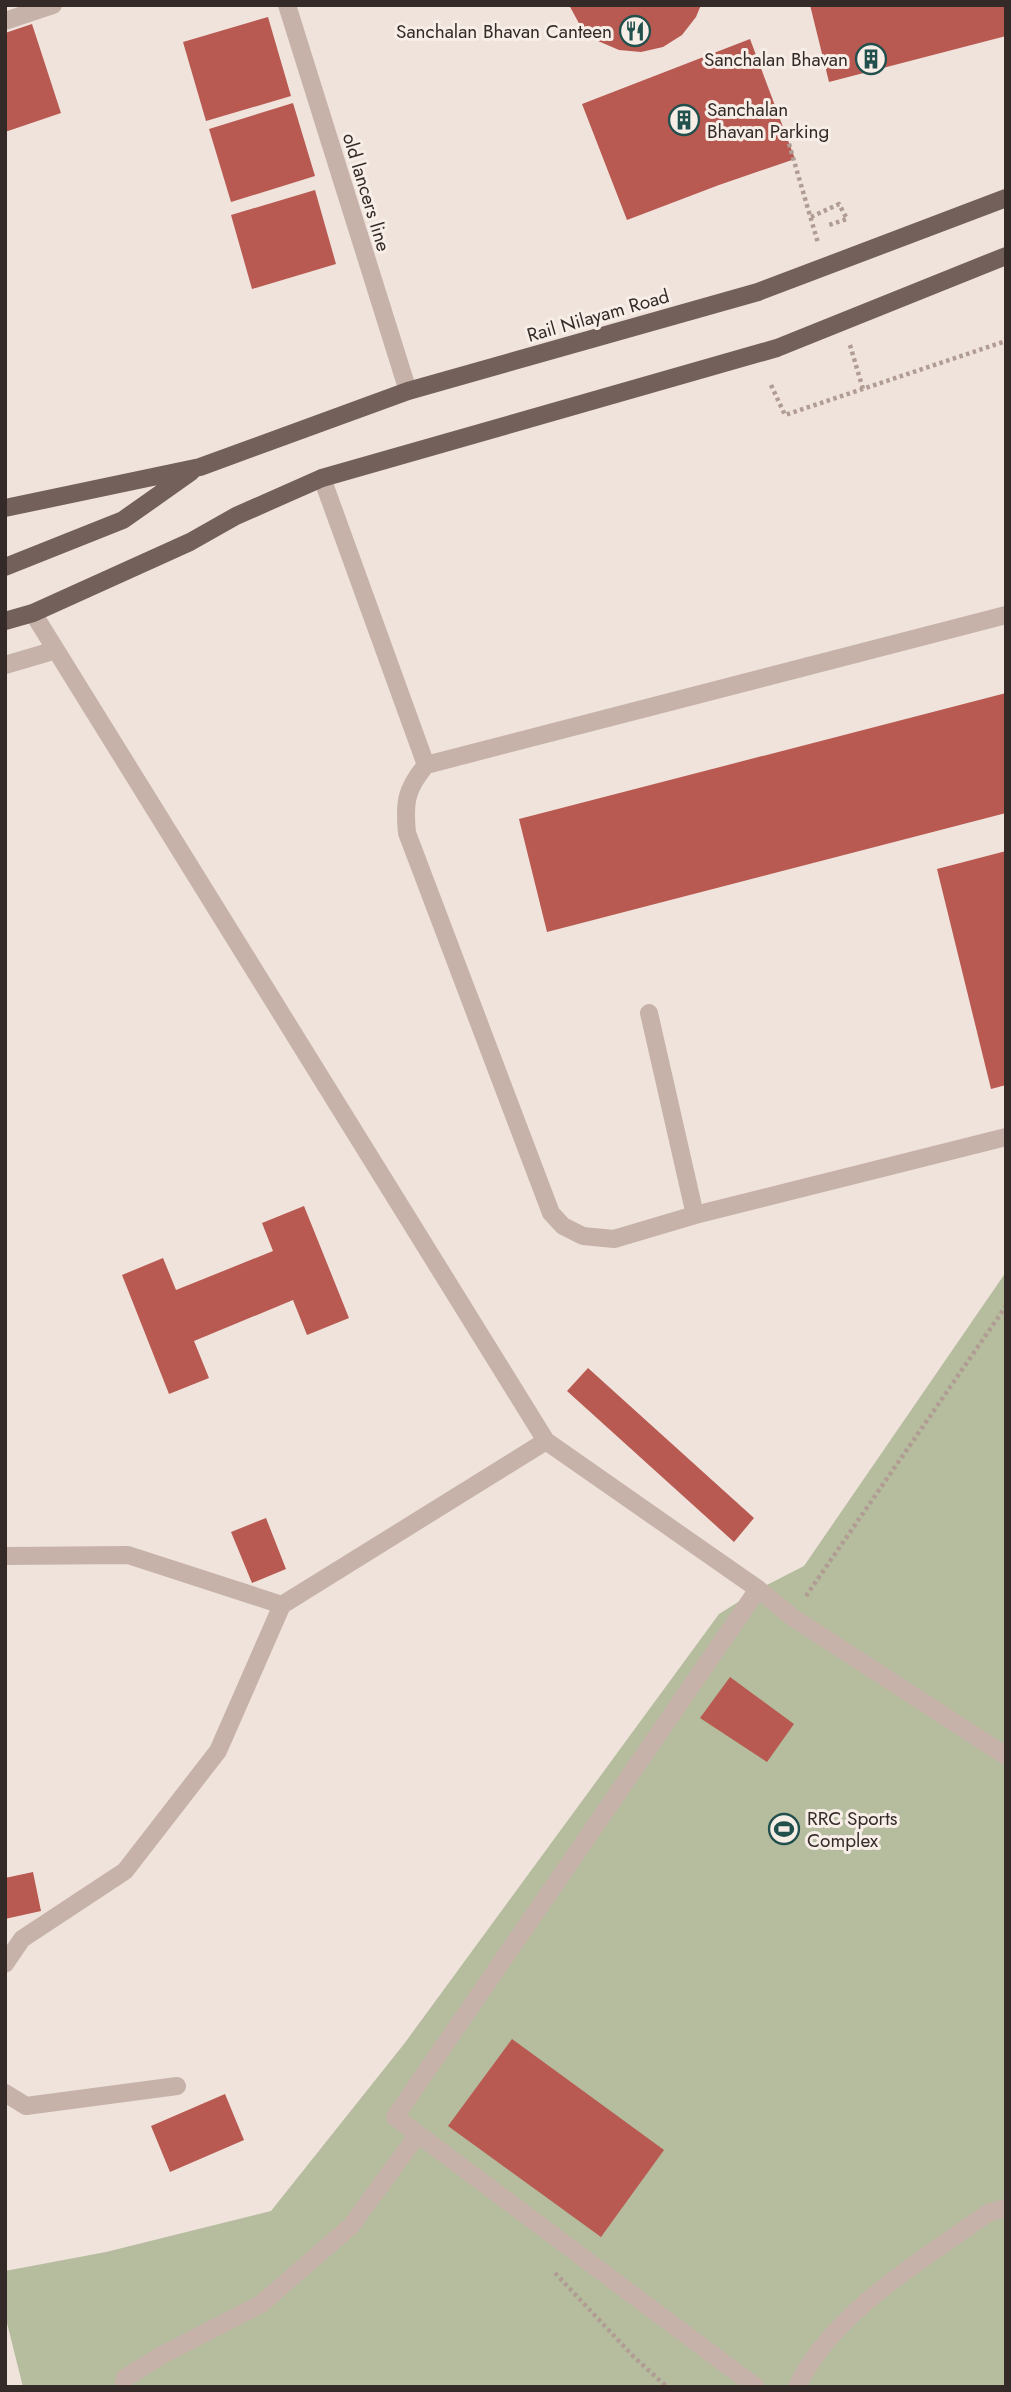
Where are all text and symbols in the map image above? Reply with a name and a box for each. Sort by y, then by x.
restaurant icon: Sanchalan Bhavan Canteen [618,14,652,48]
place label: Sanchalan Bhavan Canteen [396,18,612,45]
building icon: Sanchalan Bhavan [854,42,888,76]
place label: Sanchalan Bhavan [704,46,848,73]
place label: Sanchalan Bhavan Parking [707,96,829,145]
building icon: Sanchalan Bhavan Parking [667,103,701,137]
street label: old lancers line [336,130,397,255]
street label: Rail Nilayam Road [524,282,672,349]
place label: RRC Sports Complex [807,1805,898,1854]
sports icon: RRC Sports Complex [767,1812,801,1846]

